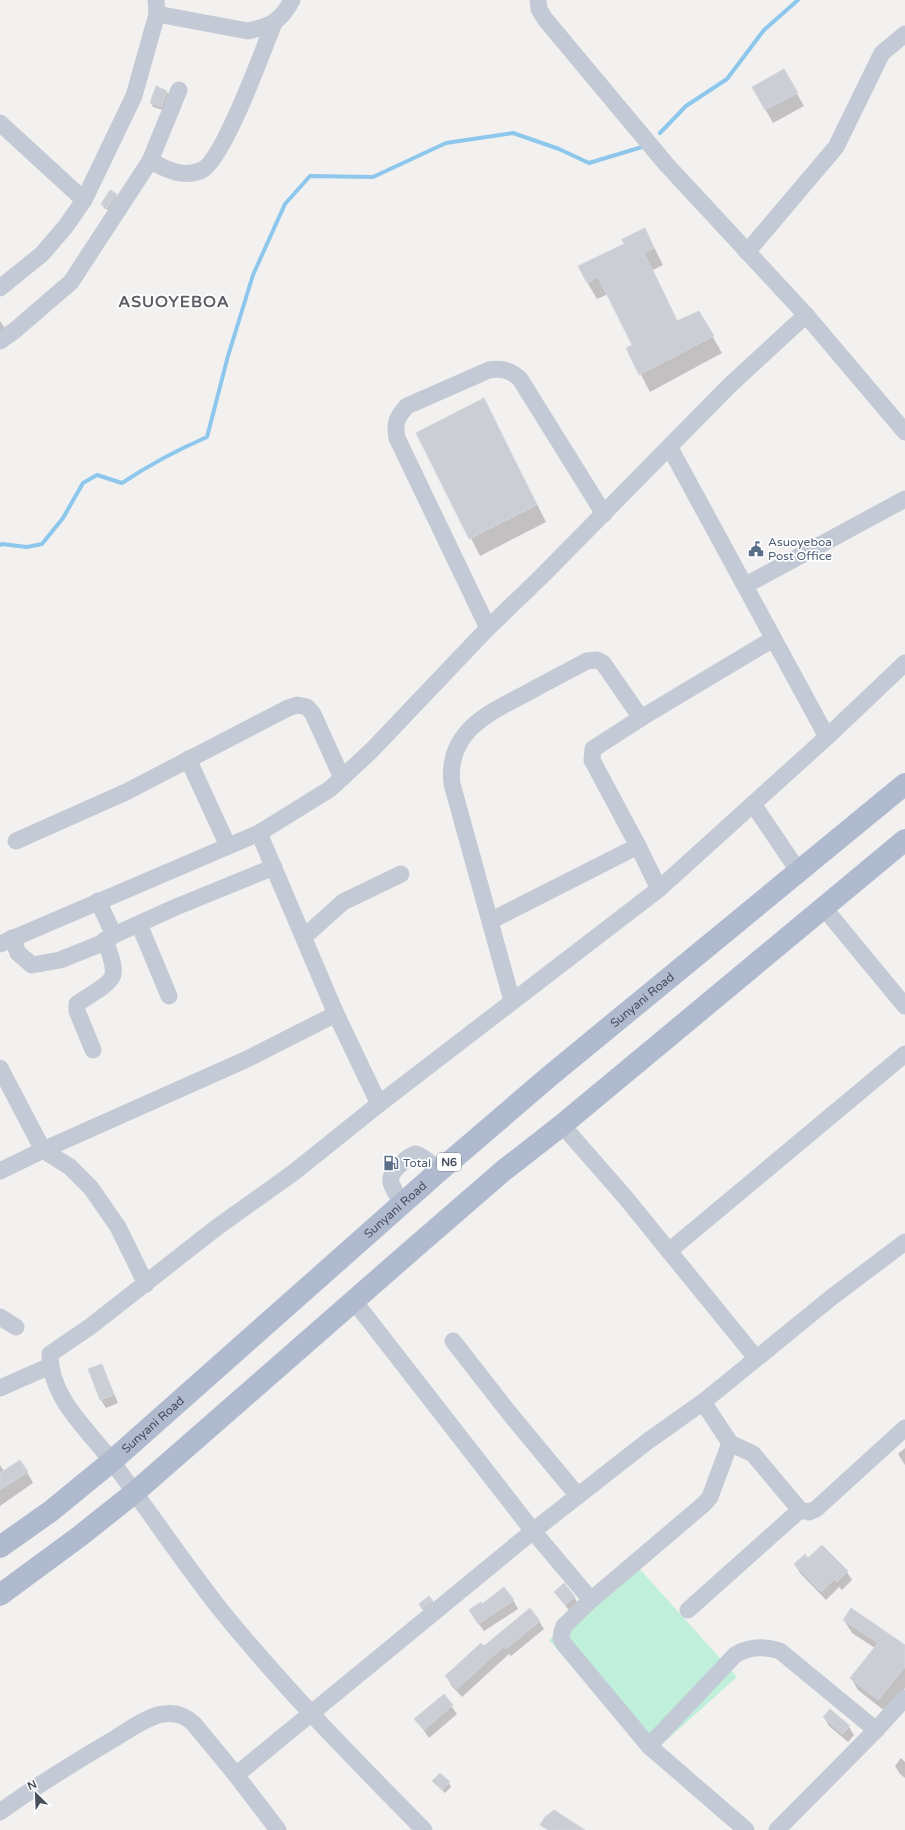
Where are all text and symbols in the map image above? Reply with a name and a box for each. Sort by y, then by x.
district label: ASUOYEBOA [118,292,230,312]
place label: Asuoyeboa Post Office [768,535,832,563]
public building icon: Asuoyeboa Post Office [747,540,765,558]
street label: Sunyani Road [607,970,677,1030]
road number: N6 [437,1153,461,1171]
fuel station icon: Total [382,1154,400,1172]
place label: Total [403,1156,431,1170]
street label: Sunyani Road [361,1178,429,1241]
street label: Sunyani Road [119,1393,187,1456]
north arrow [16,1774,56,1814]
text: N [25,1778,39,1793]

